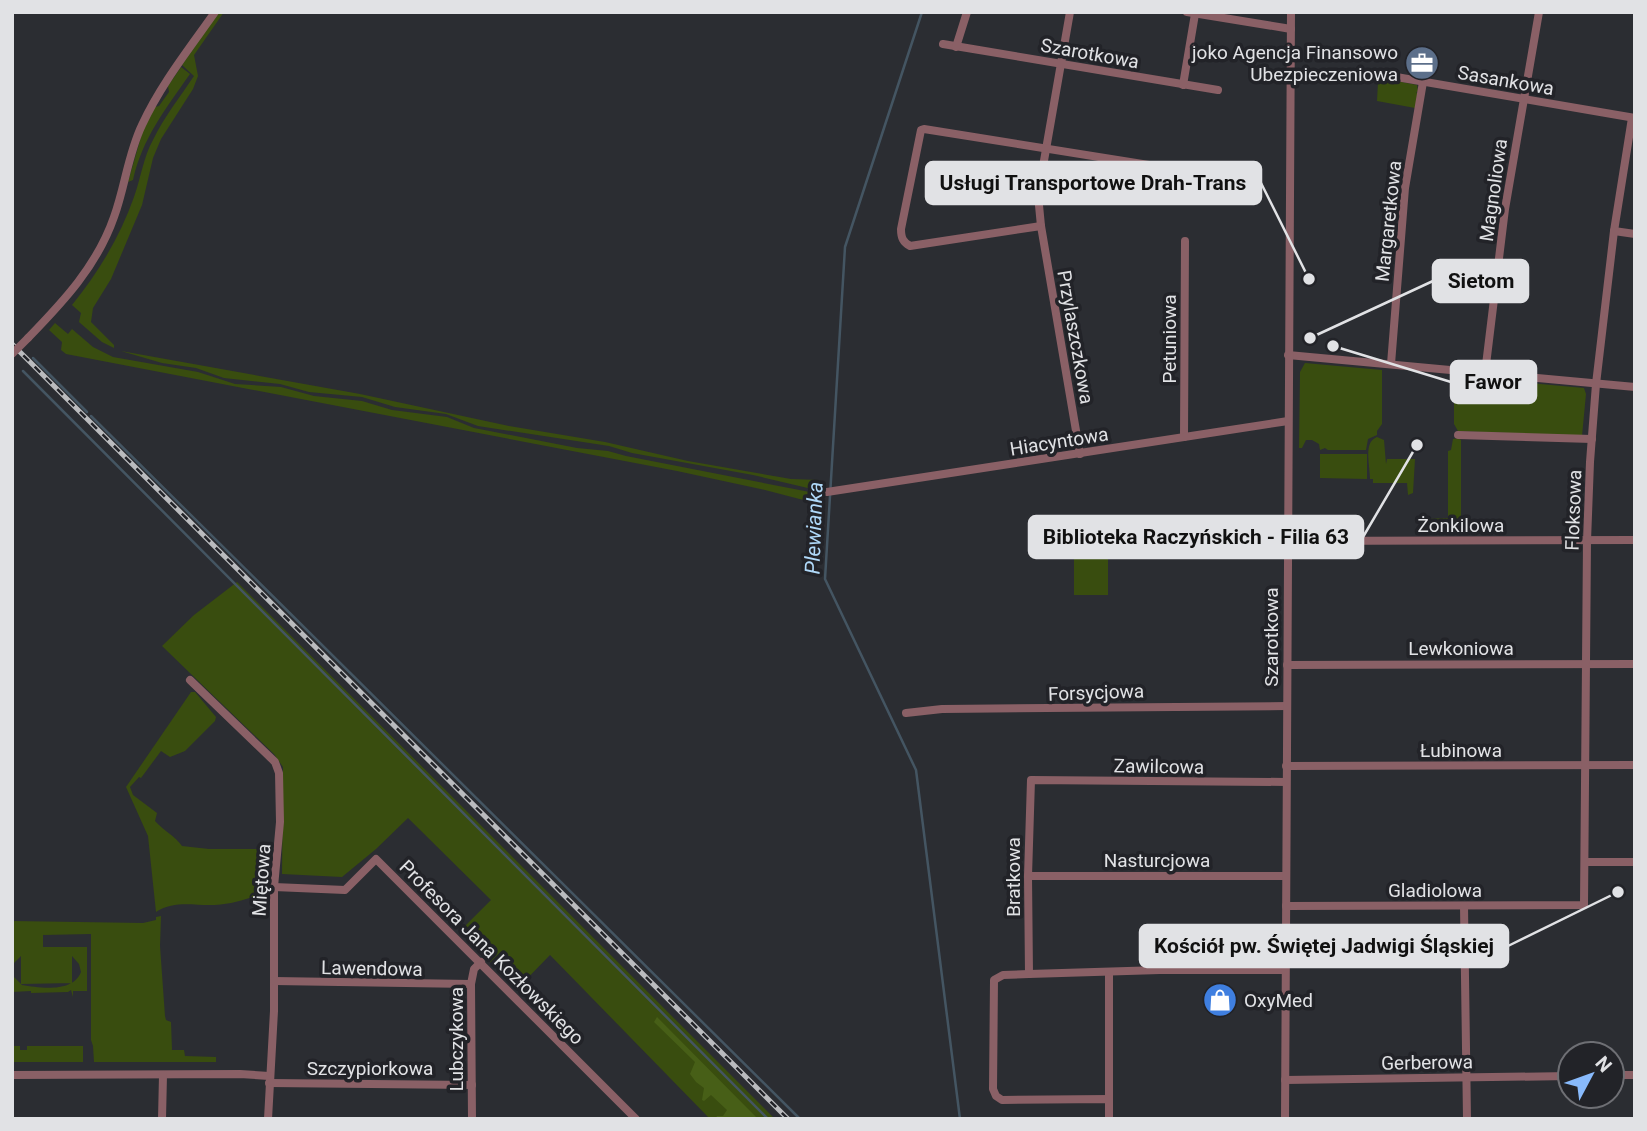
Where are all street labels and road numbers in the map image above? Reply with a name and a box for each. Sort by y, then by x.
street label: Szarotkowa [1039,34,1141,73]
street label: Sasankowa [1456,61,1556,100]
street label: Magnoliowa [1475,137,1512,243]
street label: Margaretkowa [1371,159,1406,283]
street label: Przylaszczkowa [1052,268,1099,406]
street label: Petuniowa [1158,294,1181,384]
street label: Hiacyntowa [1008,422,1110,461]
street label: Floksowa [1561,469,1586,551]
street label: Żonkilowa [1418,514,1504,537]
street label: Szarotkowa [1260,587,1283,687]
street label: Lewkoniowa [1408,637,1514,660]
street label: Forsycjowa [1048,679,1144,706]
street label: Łubinowa [1420,739,1502,762]
street label: Zawilcowa [1113,754,1205,779]
street label: Bratkowa [1002,837,1025,917]
street label: Miętowa [247,843,276,917]
street label: Nasturcjowa [1104,849,1210,872]
street label: Profesora Jana Kozłowskiego [395,855,589,1049]
street label: Gladiolowa [1388,879,1482,902]
street label: Lawendowa [321,956,423,981]
street label: Lubczykowa [445,987,468,1091]
street label: Gerberowa [1381,1050,1473,1075]
street label: Szczypiorkowa [307,1057,433,1080]

